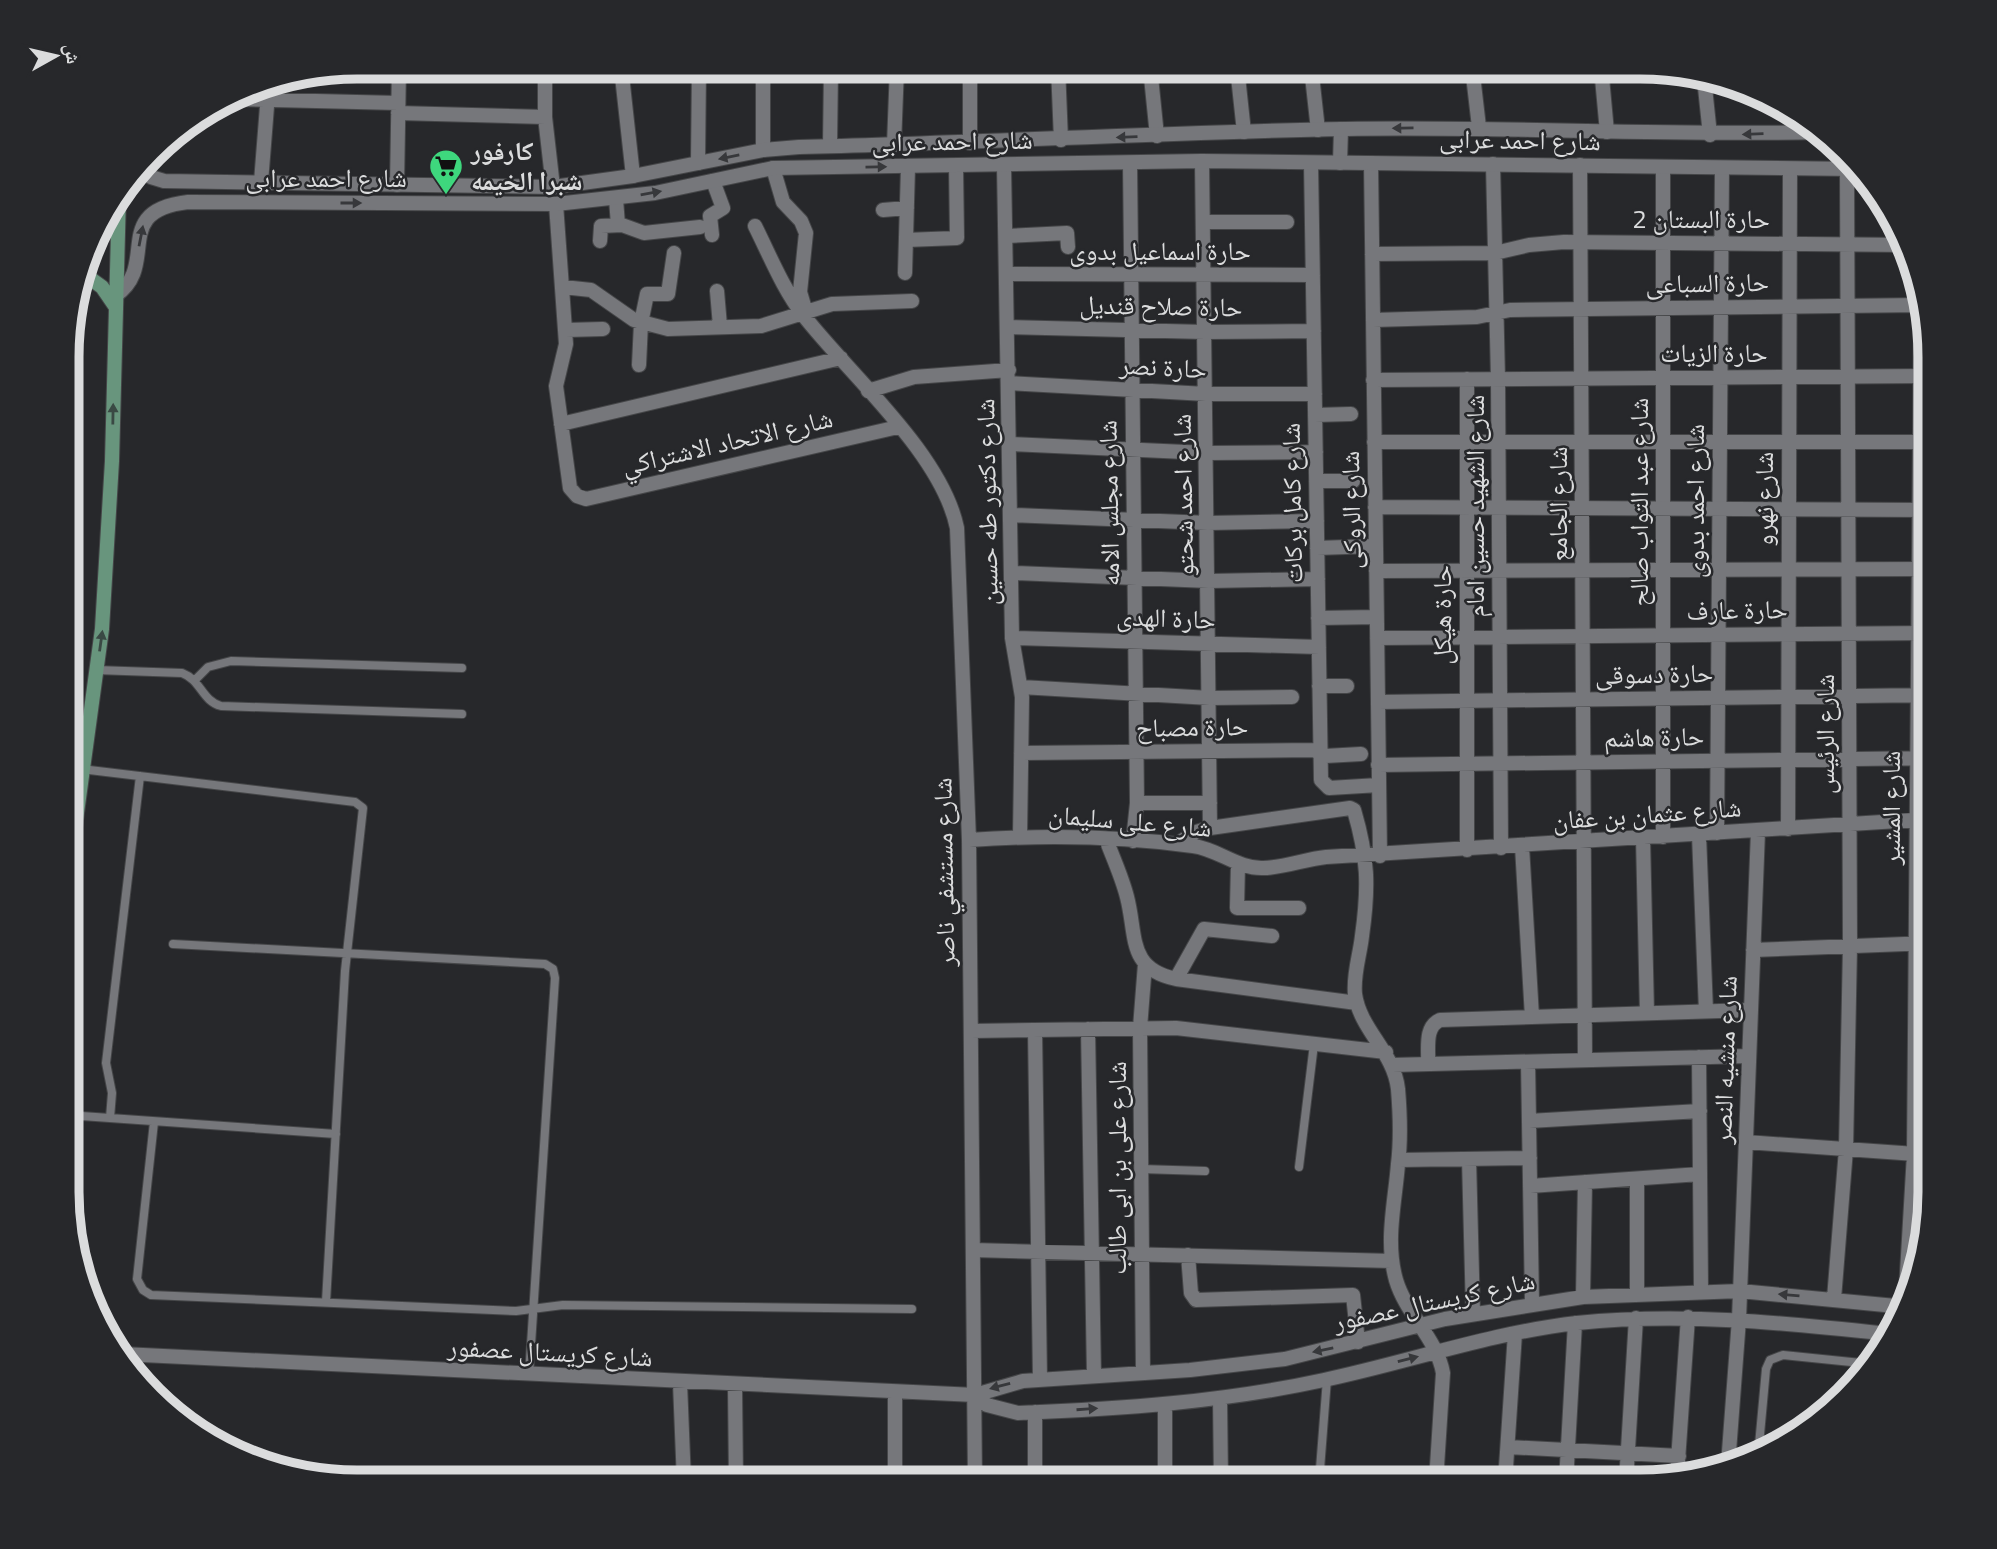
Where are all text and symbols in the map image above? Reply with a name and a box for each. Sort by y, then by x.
north arrow [21,21,91,91]
text: ش [58,42,89,66]
street label: شارع احمد عرابى [1439,119,1601,160]
street label: شارع احمد عرابى [871,120,1033,161]
one-way arrow [1392,122,1414,134]
one-way arrow [1741,128,1763,140]
place label: كارفور شبرا الخيمه [470,131,583,200]
one-way arrow [1115,132,1137,143]
supermarket icon: كارفور شبرا الخيمه [427,147,465,196]
one-way arrow [717,151,739,162]
street label: شارع احمد عرابى [245,158,407,197]
one-way arrow [865,161,887,173]
one-way arrow [640,187,662,198]
one-way arrow [340,197,362,209]
street label: حارة البستان 2 [1632,199,1770,238]
one-way arrow [135,225,146,247]
street label: حارة اسماعيل بدوى [1069,231,1251,270]
street label: حارة السباعى [1645,262,1769,303]
street label: حارة صلاح قنديل [1079,285,1243,326]
street label: حارة الزيات [1660,333,1768,372]
street label: حارة نصر [1117,345,1208,388]
street label: شارع الشهيد حسين امام [1455,395,1494,617]
street label: شارع الاتحاد الاشتراكي [617,398,837,486]
street label: شارع دكتور طه حسين [965,398,1008,606]
street label: شارع عبد التواب صالح [1619,398,1658,606]
one-way arrow [107,403,119,425]
street label: شارع احمد شحتو [1162,413,1203,577]
street label: شارع مجلس الامه [1088,420,1129,586]
street label: شارع كامل بركات [1271,422,1312,584]
street label: شارع احمد بدوى [1675,424,1714,578]
street label: شارع الجامع [1538,447,1577,562]
street label: شارع الروكى [1330,451,1371,569]
street label: شارع نهرو [1744,452,1783,546]
street label: حارة هيكل [1422,565,1461,665]
street label: حارة عارف [1686,589,1788,630]
street label: حارة الهدى [1116,596,1216,639]
one-way arrow [95,630,106,652]
street label: حارة دسوقى [1595,653,1713,694]
street label: شارع الرئيس [1805,674,1844,794]
street label: حارة مصباح [1136,706,1248,747]
street label: حارة هاشم [1604,716,1704,757]
street label: شارع المشير [1871,751,1910,866]
street label: شارع مستشفي ناصر [922,777,966,968]
street label: شارع عثمان بن عفان [1551,787,1743,840]
street label: شارع على سليمان [1047,794,1213,847]
street label: شارع منشيه النصر [1702,975,1747,1146]
street label: شارع على بن ابى طالب [1097,1061,1136,1275]
street label: شارع كريستال عصفور [1328,1260,1538,1341]
one-way arrow [1778,1289,1800,1300]
street label: شارع كريستال عصفور [445,1327,654,1376]
one-way arrow [1312,1345,1334,1356]
one-way arrow [1397,1353,1419,1364]
one-way arrow [989,1381,1011,1392]
one-way arrow [1076,1403,1098,1414]

